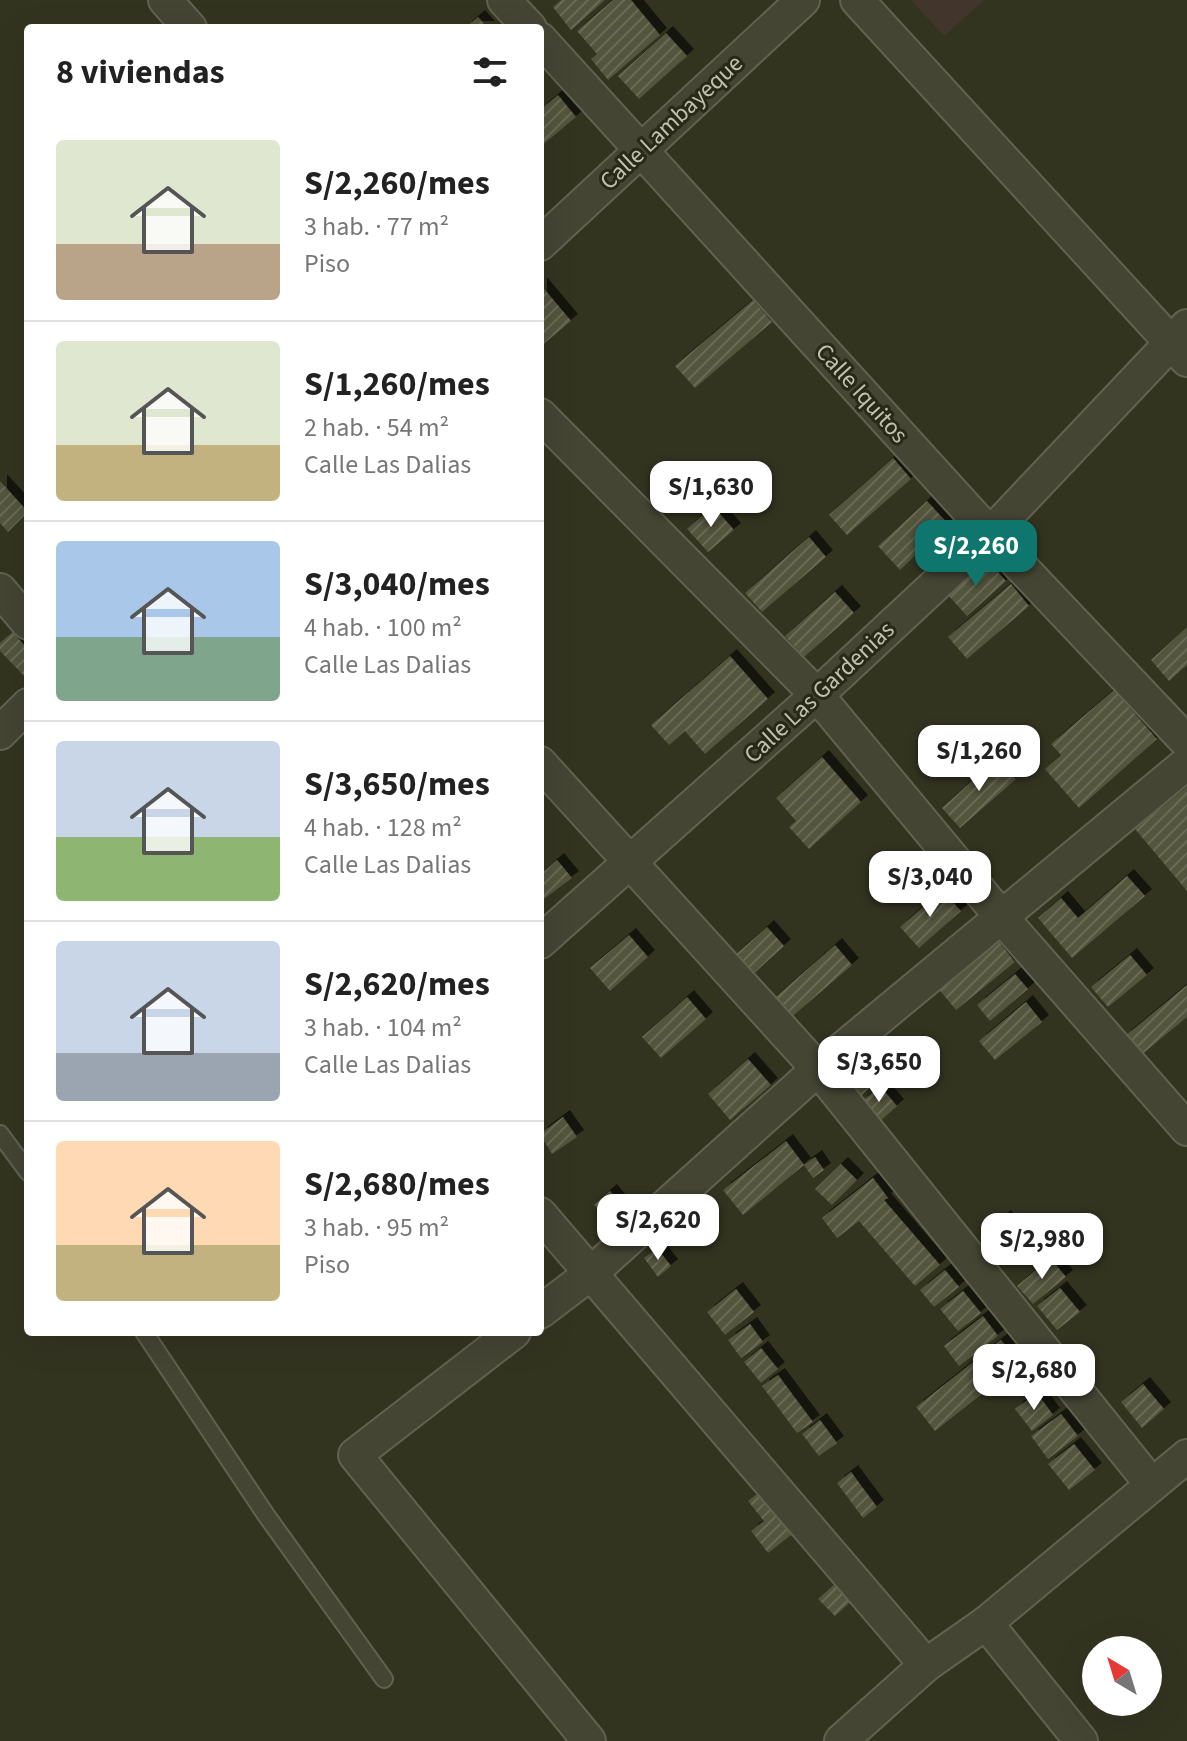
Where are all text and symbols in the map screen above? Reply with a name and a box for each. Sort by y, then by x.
street label: Calle Lambayeque [592,47,751,198]
text: 8 viviendas [56,48,225,97]
icon: filters [468,50,512,94]
text: S/2,260/mes [304,159,490,208]
icon: home [120,172,216,268]
text: 3 hab. · 77 m² [304,208,449,245]
text: Piso [304,245,350,282]
street label: Calle Iquitos [807,335,916,451]
text: S/1,260/mes [304,360,490,409]
icon: home [120,373,216,469]
text: 2 hab. · 54 m² [304,409,449,446]
text: Calle Las Dalias [304,446,471,483]
pin: S/1,630 [637,461,785,529]
text: S/1,630 [668,468,754,505]
pin: S/2,260 [902,520,1050,588]
text: S/2,260 [933,527,1019,564]
text: S/3,040/mes [304,560,490,609]
icon: home [120,573,216,669]
text: 4 hab. · 100 m² [304,609,462,646]
street label: Calle Las Gardenias [736,613,902,772]
text: Calle Las Dalias [304,646,471,683]
pin: S/1,260 [905,725,1053,793]
text: S/1,260 [936,732,1022,769]
text: S/3,650/mes [304,760,490,809]
icon: home [120,773,216,869]
text: 4 hab. · 128 m² [304,809,462,846]
text: Calle Las Dalias [304,846,471,883]
pin: S/3,040 [856,851,1004,919]
text: S/3,040 [887,858,973,895]
text: S/2,620/mes [304,960,490,1009]
icon: home [120,973,216,1069]
text: 3 hab. · 104 m² [304,1009,462,1046]
pin: S/3,650 [805,1036,953,1104]
text: S/3,650 [836,1043,922,1080]
text: Calle Las Dalias [304,1046,471,1083]
text: S/2,680/mes [304,1160,490,1209]
icon: home [120,1173,216,1269]
pin: S/2,620 [584,1194,732,1262]
text: S/2,620 [615,1201,701,1238]
text: 3 hab. · 95 m² [304,1209,449,1246]
pin: S/2,980 [968,1213,1116,1281]
text: S/2,980 [999,1220,1085,1257]
text: Piso [304,1246,350,1283]
pin: S/2,680 [960,1344,1108,1412]
text: S/2,680 [991,1351,1077,1388]
north arrow [1082,1636,1162,1716]
map controls [1082,1636,1162,1716]

